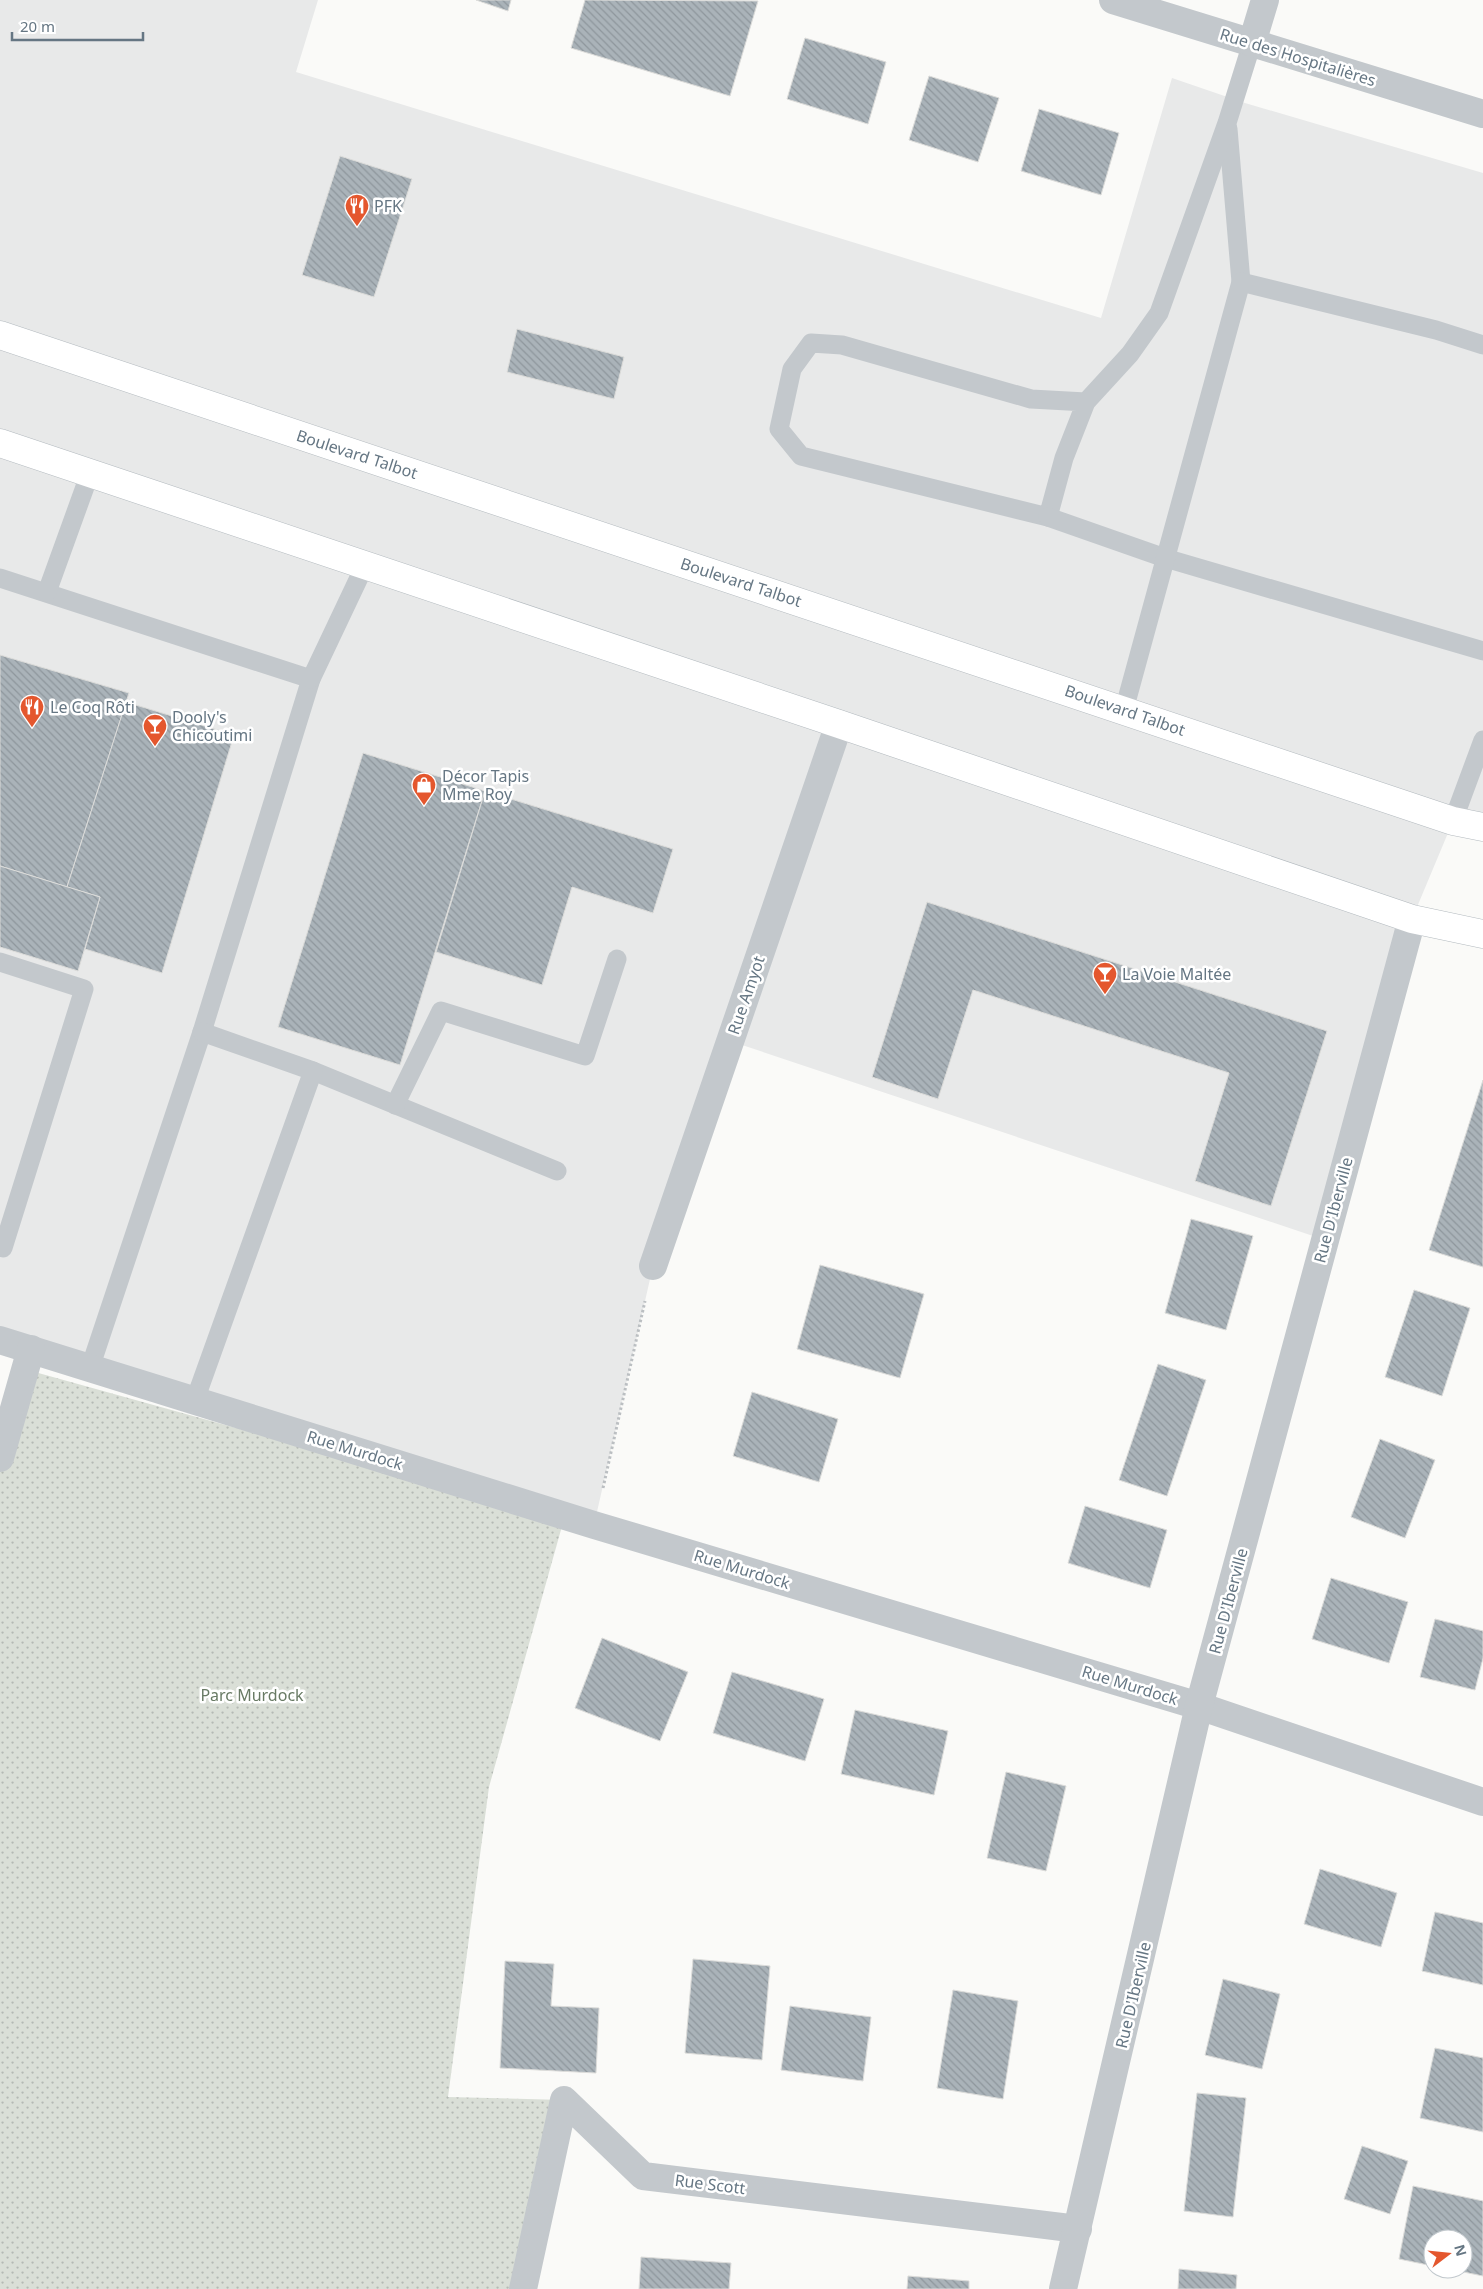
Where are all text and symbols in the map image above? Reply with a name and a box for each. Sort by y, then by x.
scale bar [12,10,144,42]
text: 20 m [20,16,55,36]
street label: Rue des Hospitalières [1217,23,1379,91]
restaurant icon: PFK [344,193,370,227]
place label: PFK [374,195,402,217]
street label: Boulevard Talbot [294,424,421,484]
street label: Boulevard Talbot [678,552,805,612]
street label: Boulevard Talbot [1062,679,1188,741]
restaurant icon: Le Coq Rôti [19,694,45,728]
place label: Le Coq Rôti [50,696,135,718]
place label: Dooly's Chicoutimi [172,706,252,746]
bar icon: Dooly's Chicoutimi [142,713,168,747]
place label: Décor Tapis Mme Roy [442,765,529,805]
shop icon: Décor Tapis Mme Roy [411,772,437,806]
street label: Rue Amyot [722,953,770,1037]
bar icon: La Voie Maltée [1092,961,1118,995]
place label: La Voie Maltée [1122,963,1231,985]
street label: Rue D'Iberville [1308,1155,1358,1265]
street label: Rue Murdock [304,1425,406,1475]
street label: Rue Murdock [691,1544,793,1594]
street label: Rue D'Iberville [1203,1546,1253,1656]
street label: Rue Murdock [1079,1660,1181,1710]
park label: Parc Murdock [200,1684,304,1706]
street label: Rue D'Iberville [1110,1940,1156,2050]
street label: Rue Scott [674,2169,747,2199]
north arrow [1423,2229,1473,2279]
text: N [1450,2242,1472,2258]

